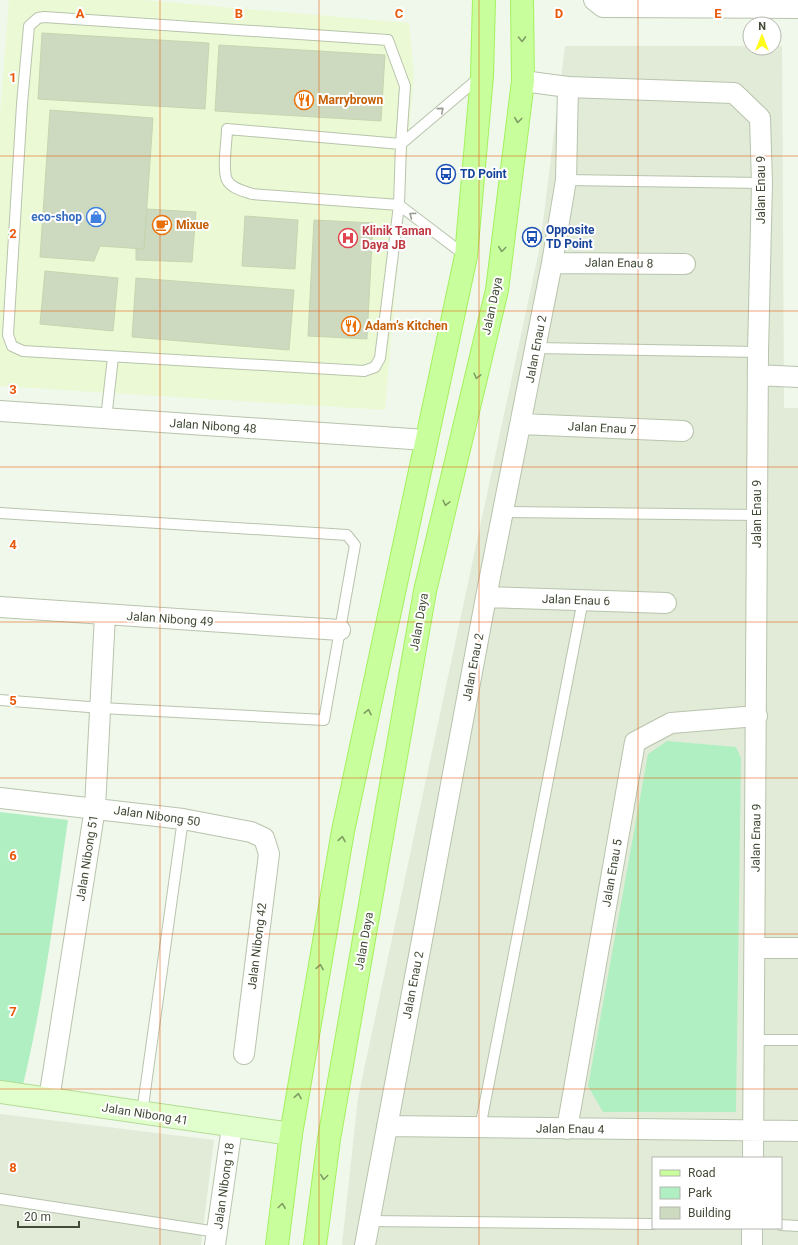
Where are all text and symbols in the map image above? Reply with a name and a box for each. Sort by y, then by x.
text: A [76,6,85,21]
text: B [235,6,243,21]
text: C [395,6,404,21]
text: D [555,6,563,21]
text: E [714,6,722,21]
north arrow [742,16,782,56]
text: N [758,20,766,33]
one-way arrow [518,36,526,42]
text: 1 [9,70,17,85]
restaurant icon: Marrybrown [293,89,315,111]
place label: Marrybrown [318,93,383,107]
one-way arrow [437,108,444,115]
one-way arrow [514,117,523,123]
street label: Jalan Enau 9 [754,156,768,224]
bus stop icon: TD Point [435,163,457,185]
place label: TD Point [460,167,507,181]
shop icon: eco-shop [85,206,107,228]
place label: eco-shop [31,210,82,224]
one-way arrow [410,213,417,220]
cafe icon: Mixue [151,214,173,236]
place label: Mixue [176,218,210,232]
place label: Opposite TD Point [546,223,595,251]
place label: Klinik Taman Daya JB [362,224,432,252]
text: 2 [9,226,17,241]
bus stop icon: Opposite TD Point [521,226,543,248]
hospital icon: Klinik Taman Daya JB [337,227,359,249]
one-way arrow [498,246,507,252]
street label: Jalan Enau 8 [585,255,654,271]
street label: Jalan Daya [479,276,505,336]
street label: Jalan Enau 2 [523,314,549,384]
restaurant icon: Adam’s Kitchen [340,315,362,337]
place label: Adam’s Kitchen [365,319,448,333]
one-way arrow [473,373,481,380]
text: 3 [9,382,17,397]
street label: Jalan Nibong 48 [169,416,257,436]
street label: Jalan Enau 7 [567,419,637,437]
street label: Jalan Enau 9 [750,480,764,548]
one-way arrow [442,499,451,506]
text: 4 [9,537,17,552]
street label: Jalan Daya [407,592,431,652]
street label: Jalan Enau 6 [542,592,611,608]
street label: Jalan Nibong 49 [126,609,214,629]
street label: Jalan Enau 2 [460,632,486,702]
text: 5 [9,693,17,708]
one-way arrow [364,709,372,715]
street label: Jalan Nibong 50 [113,803,201,829]
street label: Jalan Enau 9 [748,804,764,872]
street label: Jalan Nibong 51 [73,814,101,902]
one-way arrow [337,836,345,842]
street label: Jalan Enau 5 [599,838,625,908]
text: 6 [9,848,17,863]
street label: Jalan Nibong 42 [245,902,269,990]
street label: Jalan Daya [352,911,376,971]
street label: Jalan Enau 2 [400,950,426,1020]
one-way arrow [315,964,323,970]
text: 7 [9,1004,17,1019]
one-way arrow [293,1092,301,1099]
street label: Jalan Nibong 41 [101,1100,189,1128]
street label: Jalan Enau 4 [536,1121,605,1137]
street label: Jalan Nibong 18 [211,1142,237,1230]
legend [652,1157,782,1229]
text: 8 [9,1160,17,1175]
text: Road [688,1166,716,1180]
one-way arrow [320,1174,329,1180]
text: Park [688,1186,713,1200]
scale bar [18,1203,79,1229]
one-way arrow [277,1203,286,1209]
text: Building [688,1206,731,1220]
text: 20 m [24,1210,51,1224]

